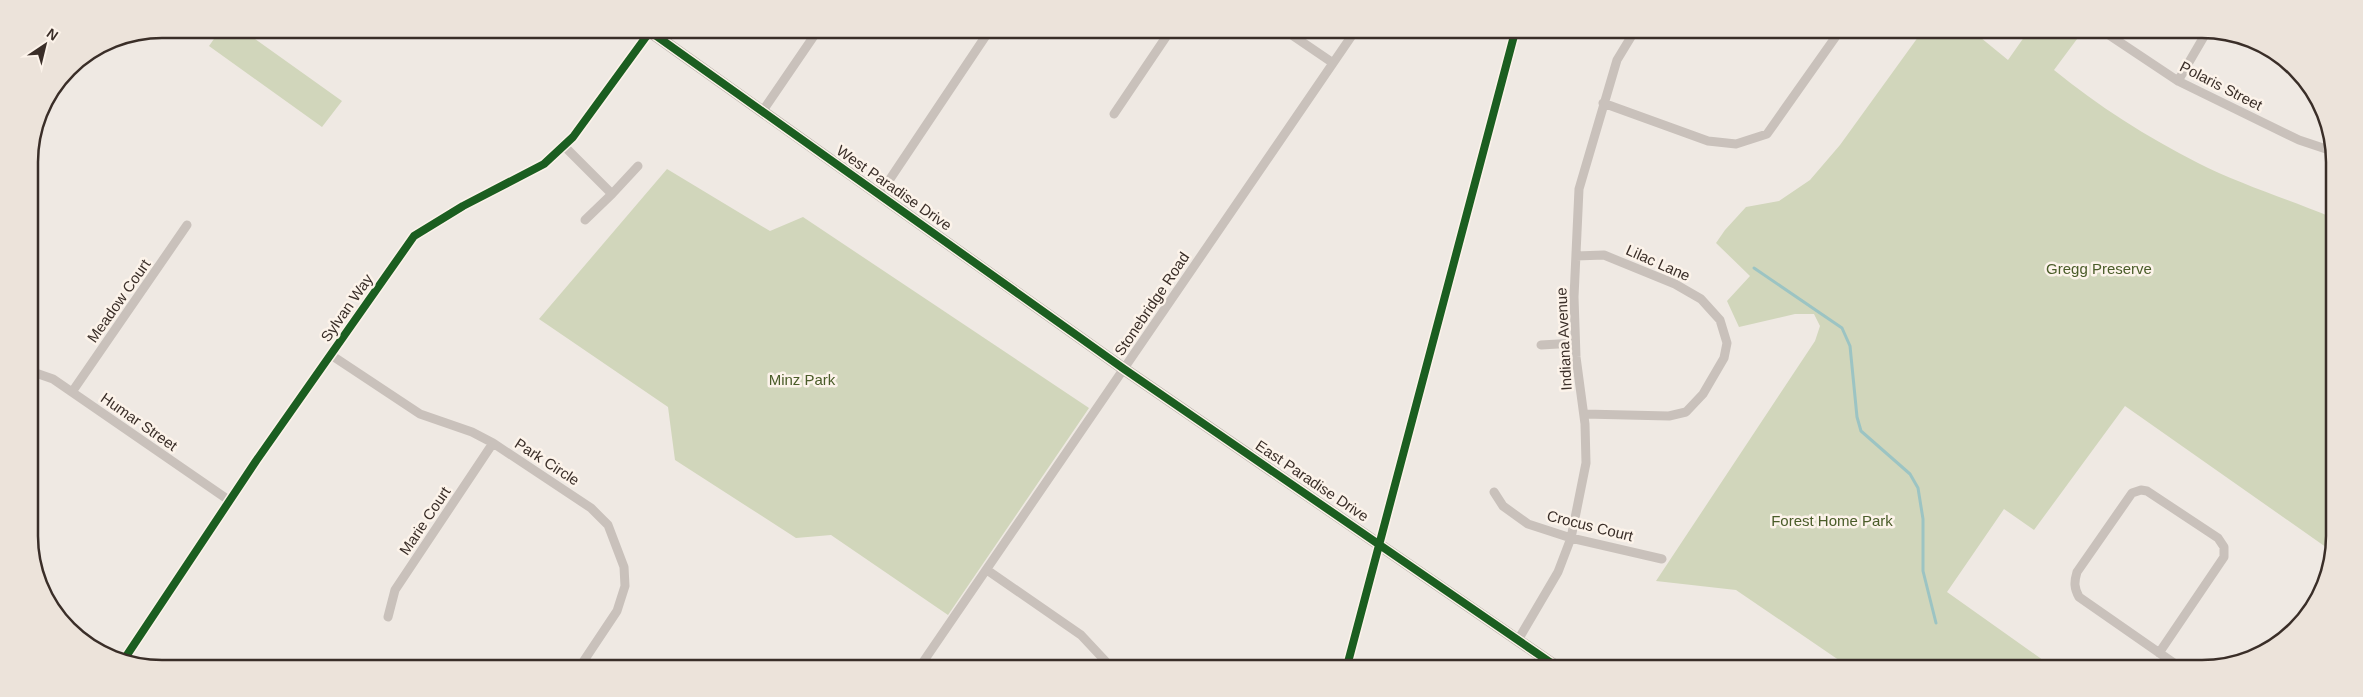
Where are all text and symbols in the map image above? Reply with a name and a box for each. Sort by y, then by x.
north arrow [20,20,70,70]
text: N [44,25,61,44]
street label: Polaris Street [2177,58,2266,114]
street label: West Paradise Drive [834,141,955,234]
street label: Lilac Lane [1624,241,1693,284]
street label: Stonebridge Road [1111,249,1192,359]
street label: Meadow Court [84,255,154,346]
park label: Gregg Preserve [2046,260,2152,277]
street label: Sylvan Way [317,270,376,345]
street label: Indiana Avenue [1552,287,1575,391]
park label: Minz Park [769,371,836,388]
street label: Humar Street [98,389,181,455]
street label: Park Circle [512,434,583,489]
street label: East Paradise Drive [1253,436,1372,525]
street label: Marie Court [396,483,454,558]
street label: Crocus Court [1545,507,1636,545]
park label: Forest Home Park [1771,512,1893,529]

